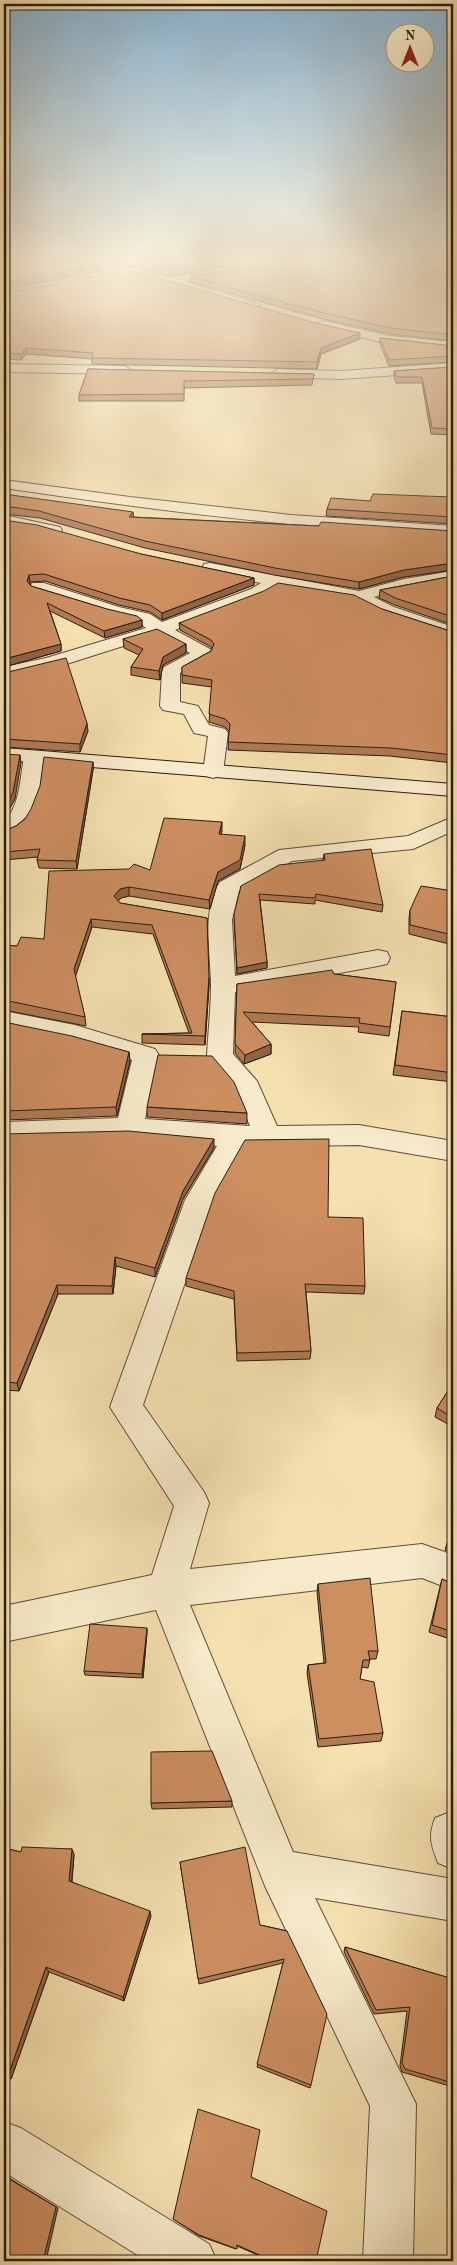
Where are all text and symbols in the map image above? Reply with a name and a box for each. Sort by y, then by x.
north arrow [384,22,434,72]
text: N [405,29,416,43]

